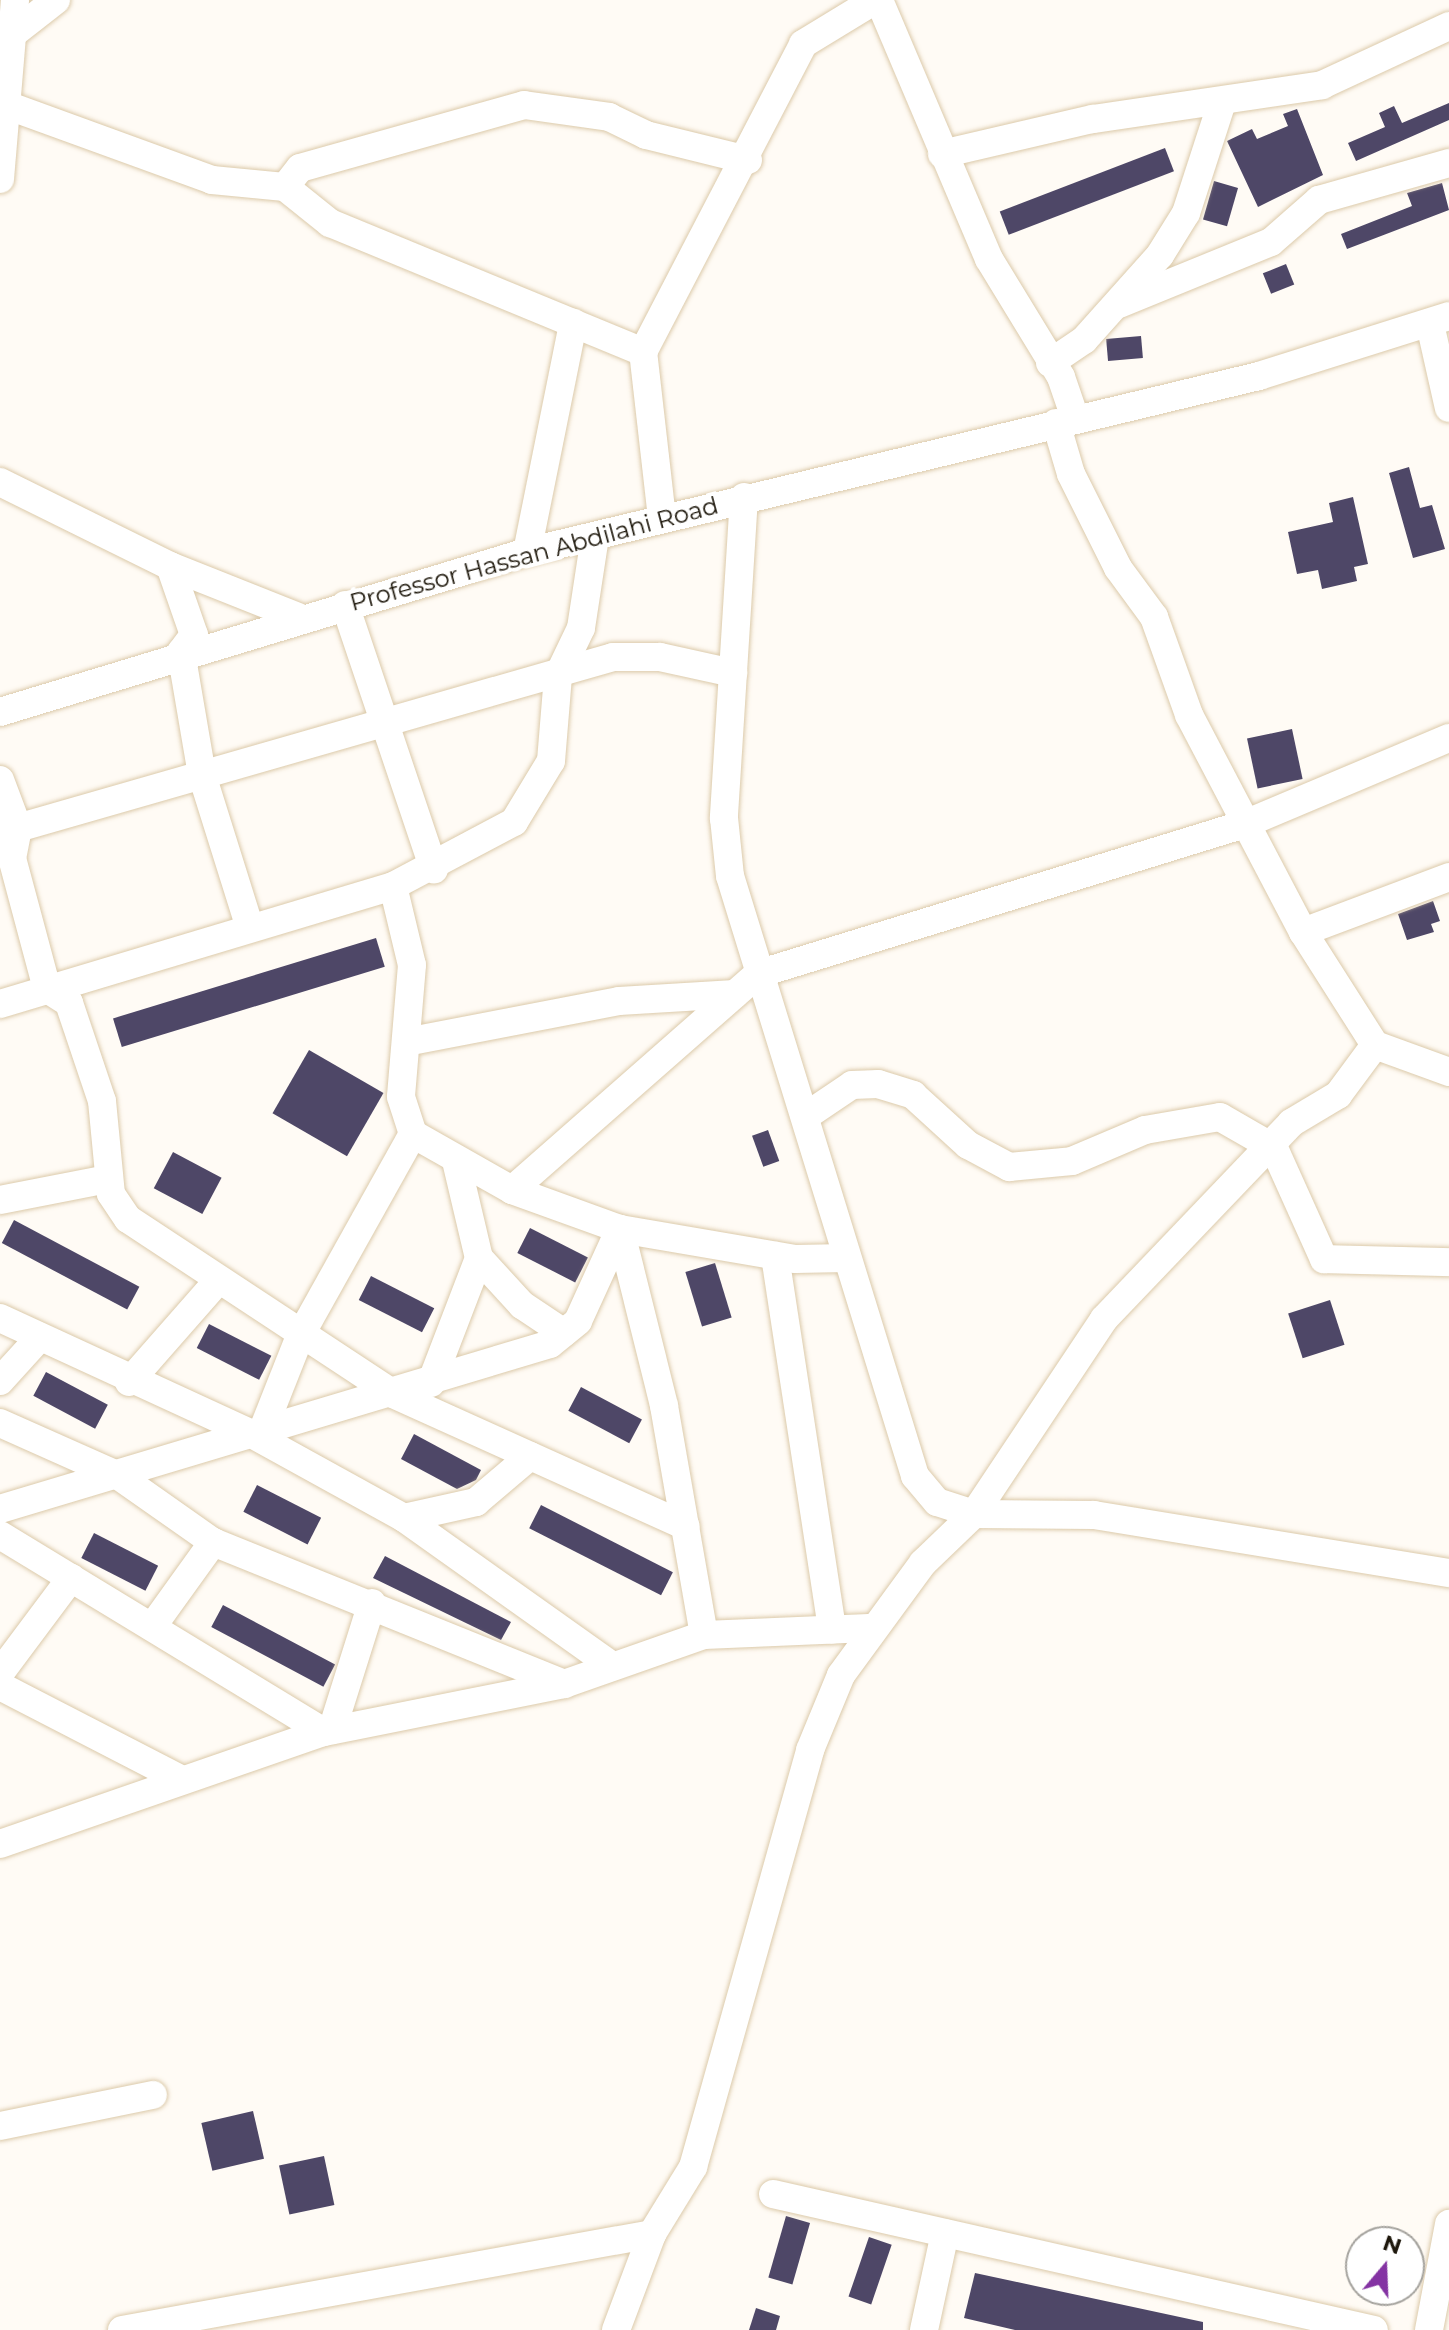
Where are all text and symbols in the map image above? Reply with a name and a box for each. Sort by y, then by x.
street label: Professor Hassan Abdilahi Road [347,491,721,617]
north arrow [1345,2226,1425,2306]
text: N [1380,2229,1405,2260]

